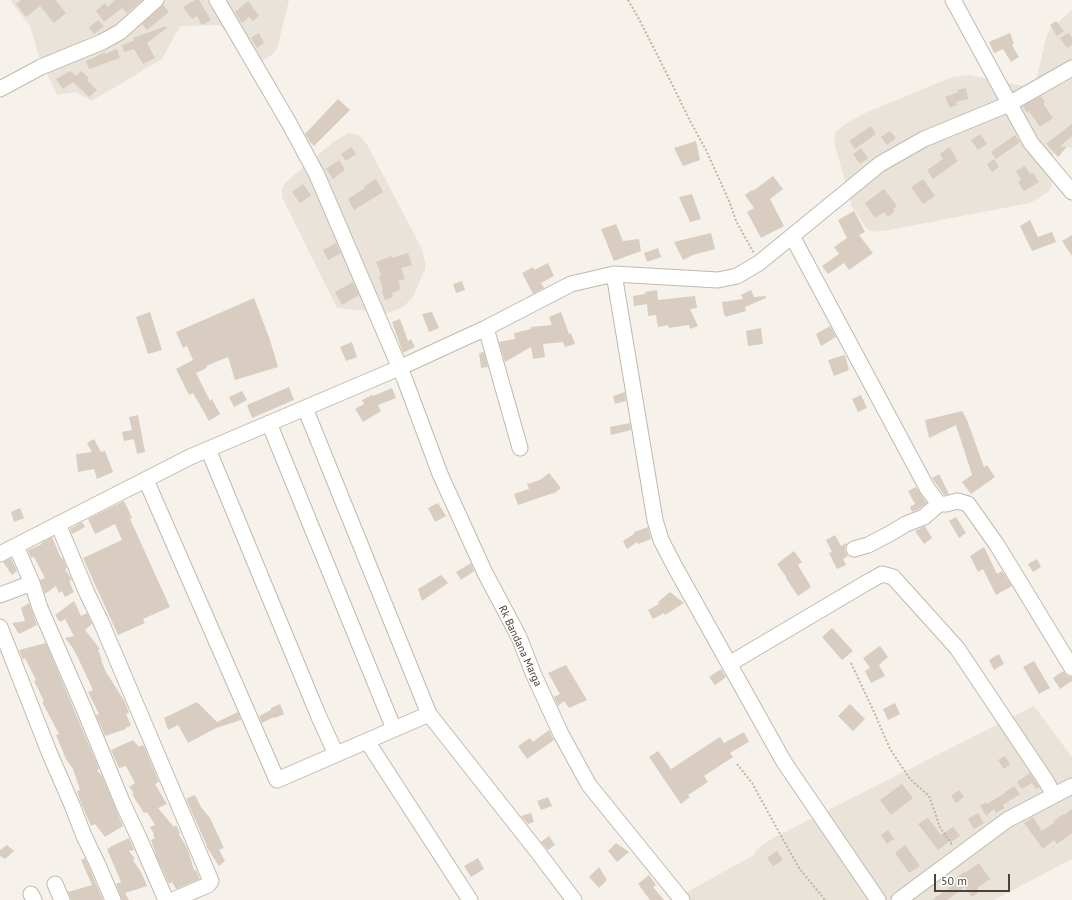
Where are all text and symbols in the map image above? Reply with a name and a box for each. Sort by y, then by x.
street label: Rk Bandana Marga [495,603,545,689]
scale bar [936,866,1012,892]
text: 50 m [941,873,967,888]

